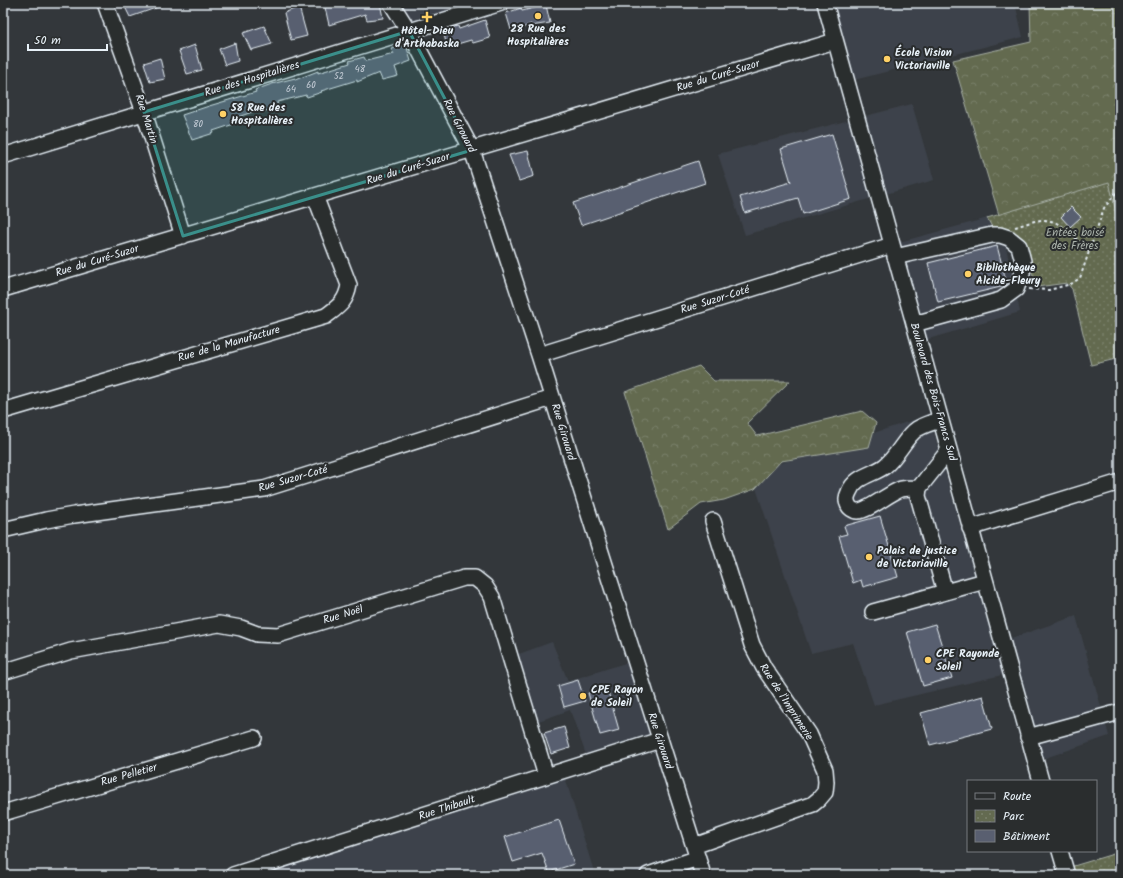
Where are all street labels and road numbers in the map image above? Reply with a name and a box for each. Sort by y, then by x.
street label: Rue du Curé-Suzor [674,54,763,97]
street label: Rue des Hospitalières [202,56,302,102]
street label: Rue Martin [130,92,163,146]
street label: Rue Girouard [438,96,481,157]
street label: Rue du Curé-Suzor [364,147,453,190]
street label: Rue du Curé-Suzor [53,239,142,282]
street label: Rue Suzor-Coté [678,281,753,319]
street label: Rue de la Manufacture [176,321,282,367]
street label: Boulevard des Bois-Francs Sud [905,321,962,464]
street label: Rue Girouard [546,401,580,463]
street label: Rue Suzor-Coté [256,460,331,497]
street label: Rue Noël [321,600,366,630]
street label: Rue de l'Imprimerie [754,660,818,744]
street label: Rue Girouard [642,710,678,772]
street label: Rue Pelletier [99,758,161,792]
street label: Rue Thibault [416,790,478,826]

